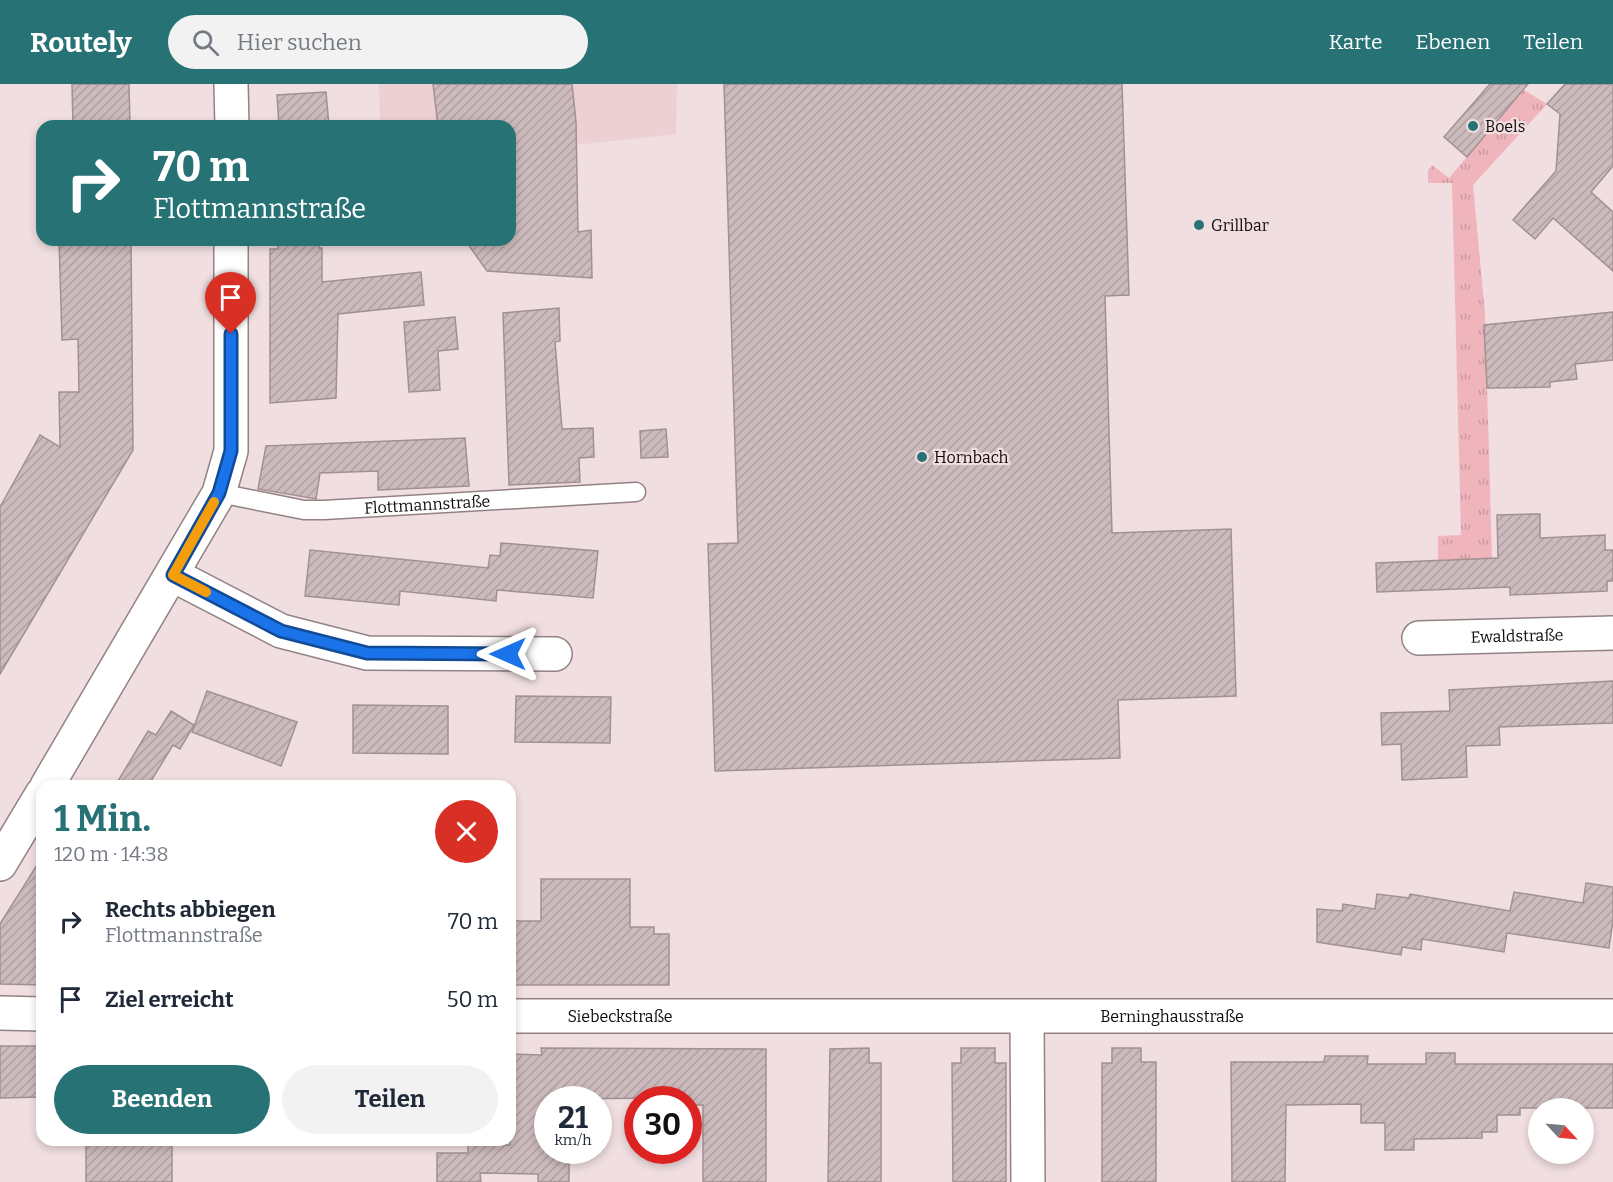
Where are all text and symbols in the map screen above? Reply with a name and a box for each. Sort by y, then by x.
search box [168,15,588,69]
text: Routely [30,26,132,59]
icon: search [189,26,222,59]
text: Hier suchen [237,29,362,56]
text: Karte [1329,29,1382,55]
text: Ebenen [1415,29,1490,55]
text: Teilen [1523,29,1583,55]
place label: Boels [1485,117,1525,136]
marker: Boels [1466,119,1480,133]
text: 70 m [153,142,249,192]
icon: right [54,144,132,222]
text: Flottmannstraße [153,193,366,225]
place label: Grillbar [1211,216,1269,235]
marker: Grillbar [1192,218,1206,232]
pin [205,272,256,334]
icon: arrive [214,281,247,314]
place label: Hornbach [934,448,1009,467]
marker: Hornbach [915,450,929,464]
street label: Flottmannstraße [364,491,491,517]
position arrow [476,622,540,686]
street label: Ewaldstraße [1470,625,1564,646]
text: 1 Min. [54,797,151,841]
button: close [435,800,498,863]
text: 120 m · 14:38 [54,842,169,866]
text: Rechts abbiegen [105,896,276,923]
icon: right [54,905,87,938]
text: 70 m [448,908,498,935]
text: Flottmannstraße [105,923,263,947]
icon: arrive [54,983,87,1016]
text: Ziel erreicht [105,986,234,1013]
text: 50 m [447,986,498,1013]
street label: Siebeckstraße [567,1007,673,1026]
street label: Berninghausstraße [1100,1007,1244,1026]
button: Beenden [54,1065,270,1134]
button: Teilen [282,1065,498,1134]
speed limit sign: 30 [624,1086,702,1164]
north arrow [1528,1098,1594,1164]
map controls [1528,1098,1594,1164]
text: 21 [558,1100,588,1136]
text: km/h [554,1131,592,1149]

